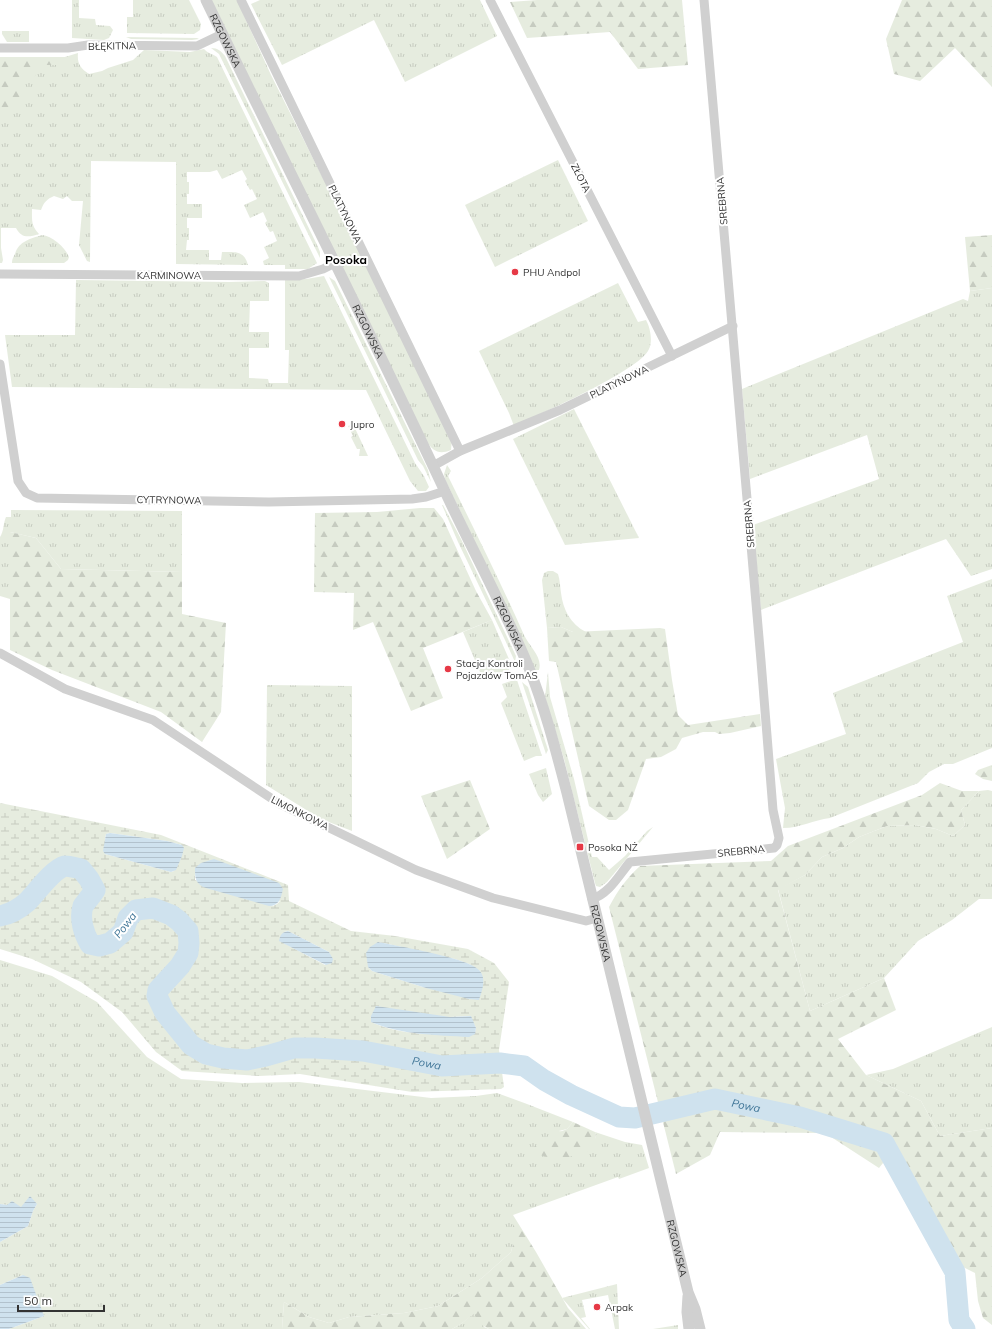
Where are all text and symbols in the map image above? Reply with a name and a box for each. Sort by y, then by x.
street label: RZGOWSKA [207,11,244,70]
street label: BŁĘKITNA [88,39,137,53]
street label: ZŁOTA [568,161,594,195]
street label: SREBRNA [713,176,731,225]
street label: PLATYNOWA [325,183,365,246]
district label: Posoka [325,252,367,267]
place label: PHU Andpol [523,266,580,279]
marker: PHU Andpol [510,267,520,277]
street label: KARMINOWA [137,269,202,282]
street label: RZGOWSKA [350,302,387,361]
street label: PLATYNOWA [588,362,651,402]
place label: Jupro [350,418,375,431]
marker: Jupro [337,419,347,429]
street label: CYTRYNOWA [136,493,202,507]
street label: SREBRNA [740,499,758,548]
street label: RZGOWSKA [491,594,527,653]
place label: Stacja Kontroli Pojazdów TomAS [456,657,538,682]
marker: Stacja Kontroli Pojazdów TomAS [443,664,453,674]
street label: LIMONKOWA [269,793,332,833]
place label: Posoka NŻ [588,841,638,854]
marker: Posoka NŻ [575,842,585,852]
street label: SREBRNA [717,842,766,860]
street label: RZGOWSKA [588,903,614,964]
water label: Powa [111,909,140,941]
water label: Powa [411,1053,443,1073]
water label: Powa [730,1096,762,1116]
street label: RZGOWSKA [664,1218,691,1279]
scale bar [18,1287,104,1313]
text: 50 m [24,1293,52,1308]
place label: Arpak [605,1301,634,1314]
marker: Arpak [592,1302,602,1312]

